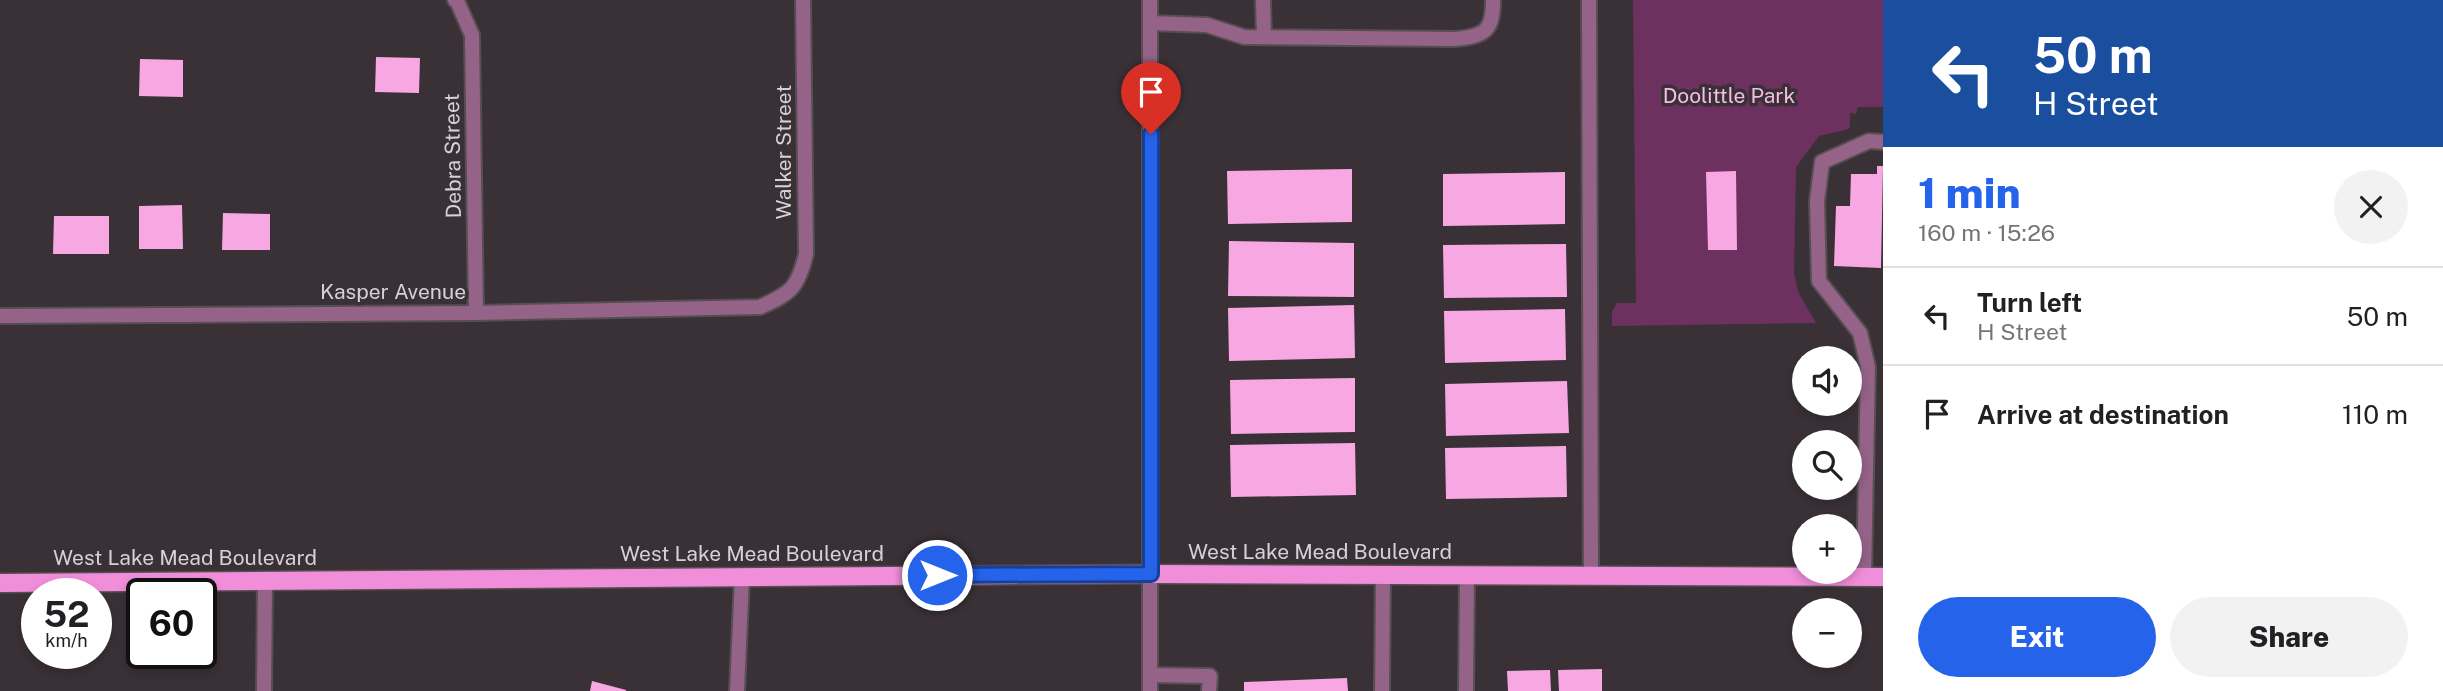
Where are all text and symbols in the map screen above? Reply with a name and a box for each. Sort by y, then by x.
text: 50 m [2033,26,2153,84]
icon: left [1918,28,2009,119]
pin [1121,62,1181,134]
icon: arrive [1132,73,1170,111]
park label: Doolittle Park [1663,83,1795,108]
street label: Walker Street [771,85,796,219]
text: H Street [2033,85,2159,122]
street label: Debra Street [439,93,466,219]
text: 1 min [1918,168,2021,217]
button: close [2334,170,2408,244]
text: 160 m · 15:26 [1918,219,2055,246]
street label: Kasper Avenue [320,279,466,304]
text: Turn left [1977,287,2082,318]
icon: left [1918,297,1956,335]
text: 50 m [2347,301,2408,332]
text: H Street [1977,318,2067,345]
map controls [1792,346,1862,668]
button: sound [1792,346,1862,416]
icon: arrive [1918,395,1956,433]
text: Arrive at destination [1977,399,2229,430]
text: 110 m [2342,399,2408,430]
button: search [1792,430,1862,500]
button: + [1792,514,1862,584]
position arrow [900,538,974,612]
street label: West Lake Mead Boulevard [1188,539,1452,564]
street label: West Lake Mead Boulevard [620,541,884,566]
street label: West Lake Mead Boulevard [53,545,317,570]
speed limit sign: 60 [126,578,217,669]
text: 52 [44,594,89,635]
button: Exit [1918,597,2156,677]
button: Share [2170,597,2408,677]
button: − [1792,598,1862,668]
text: km/h [45,630,88,651]

